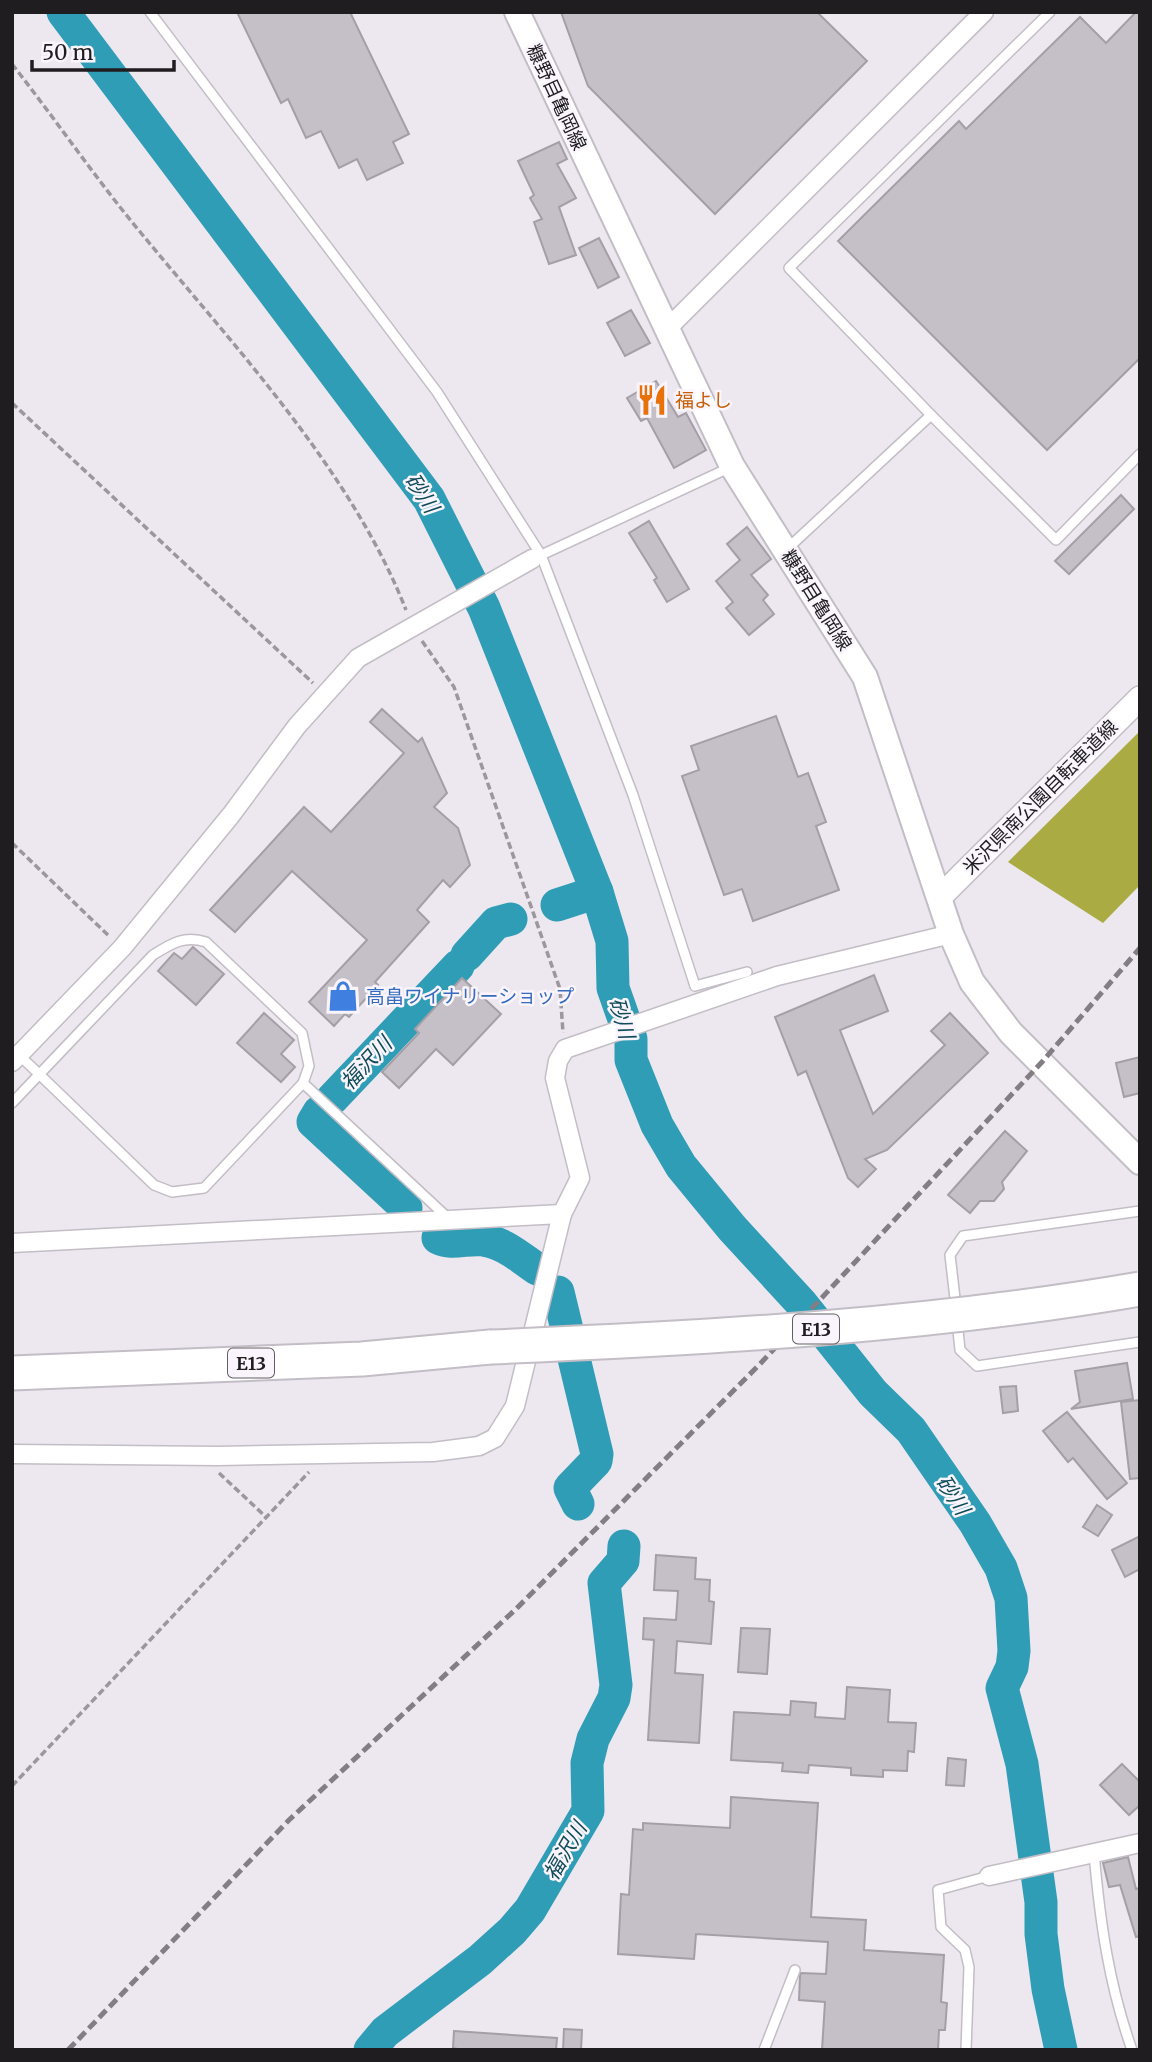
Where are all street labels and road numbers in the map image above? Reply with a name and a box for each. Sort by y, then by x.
street label: 糠野目亀岡線 [522,40,592,154]
street label: 糠野目亀岡線 [777,545,857,655]
street label: 米沢県南公園自転車道線 [958,715,1122,879]
road number: E13 [793,1314,839,1344]
road number: E13 [228,1348,274,1378]

